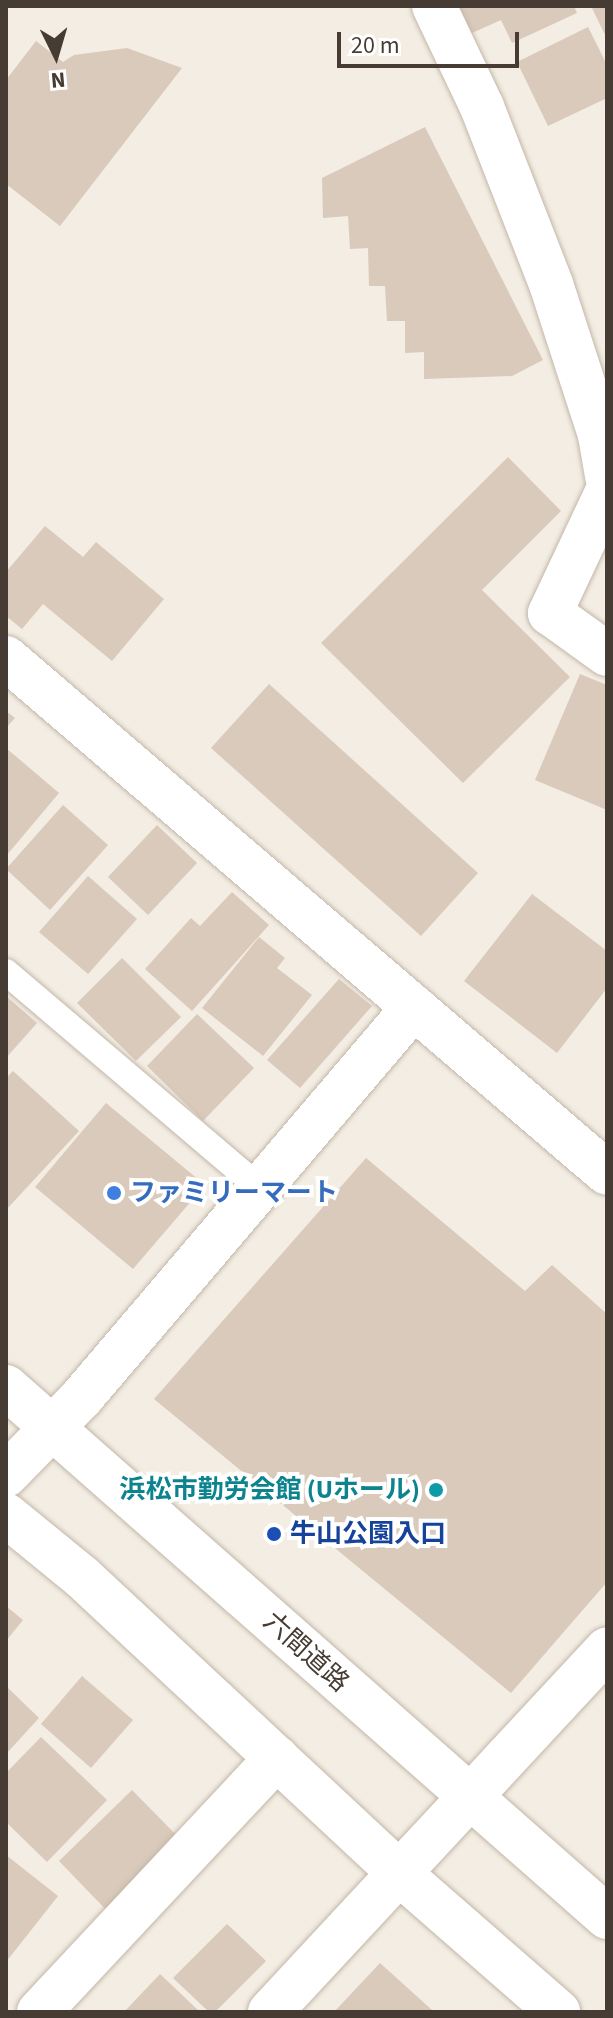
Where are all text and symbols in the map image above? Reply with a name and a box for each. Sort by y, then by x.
north arrow [16,16,96,96]
scale bar [341,16,523,66]
text: 20 m [351,28,400,63]
text: N [49,63,67,96]
place label: ファミリーマート [130,1177,338,1209]
marker: ファミリーマート [105,1184,123,1202]
place label: 浜松市勤労会館 (Uホール) [120,1474,420,1506]
marker: 浜松市勤労会館 (Uホール) [427,1481,445,1499]
place label: 牛山公園入口 [290,1518,446,1550]
marker: 牛山公園入口 [265,1525,283,1543]
street label: 六間道路 [257,1606,355,1698]

